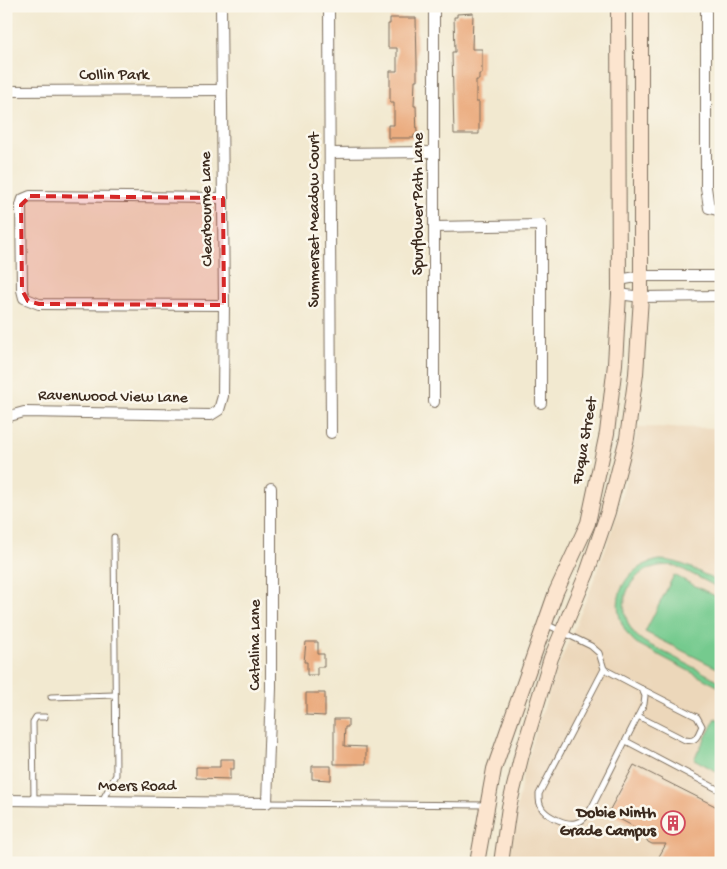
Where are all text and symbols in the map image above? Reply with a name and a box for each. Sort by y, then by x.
street label: Collin Park [79,67,151,86]
street label: Summerset Meadow Court [306,131,325,307]
street label: Spurflower Path Lane [410,132,429,275]
street label: Clearbourne Lane [197,151,219,267]
street label: Ravenwood View Lane [38,387,189,409]
street label: Fuqua Street [569,395,603,487]
street label: Catalina Lane [247,599,266,690]
street label: Moers Road [98,778,178,797]
place label: Dobie Ninth Grade Campus [560,805,657,842]
building icon: Dobie Ninth Grade Campus [660,810,686,836]

